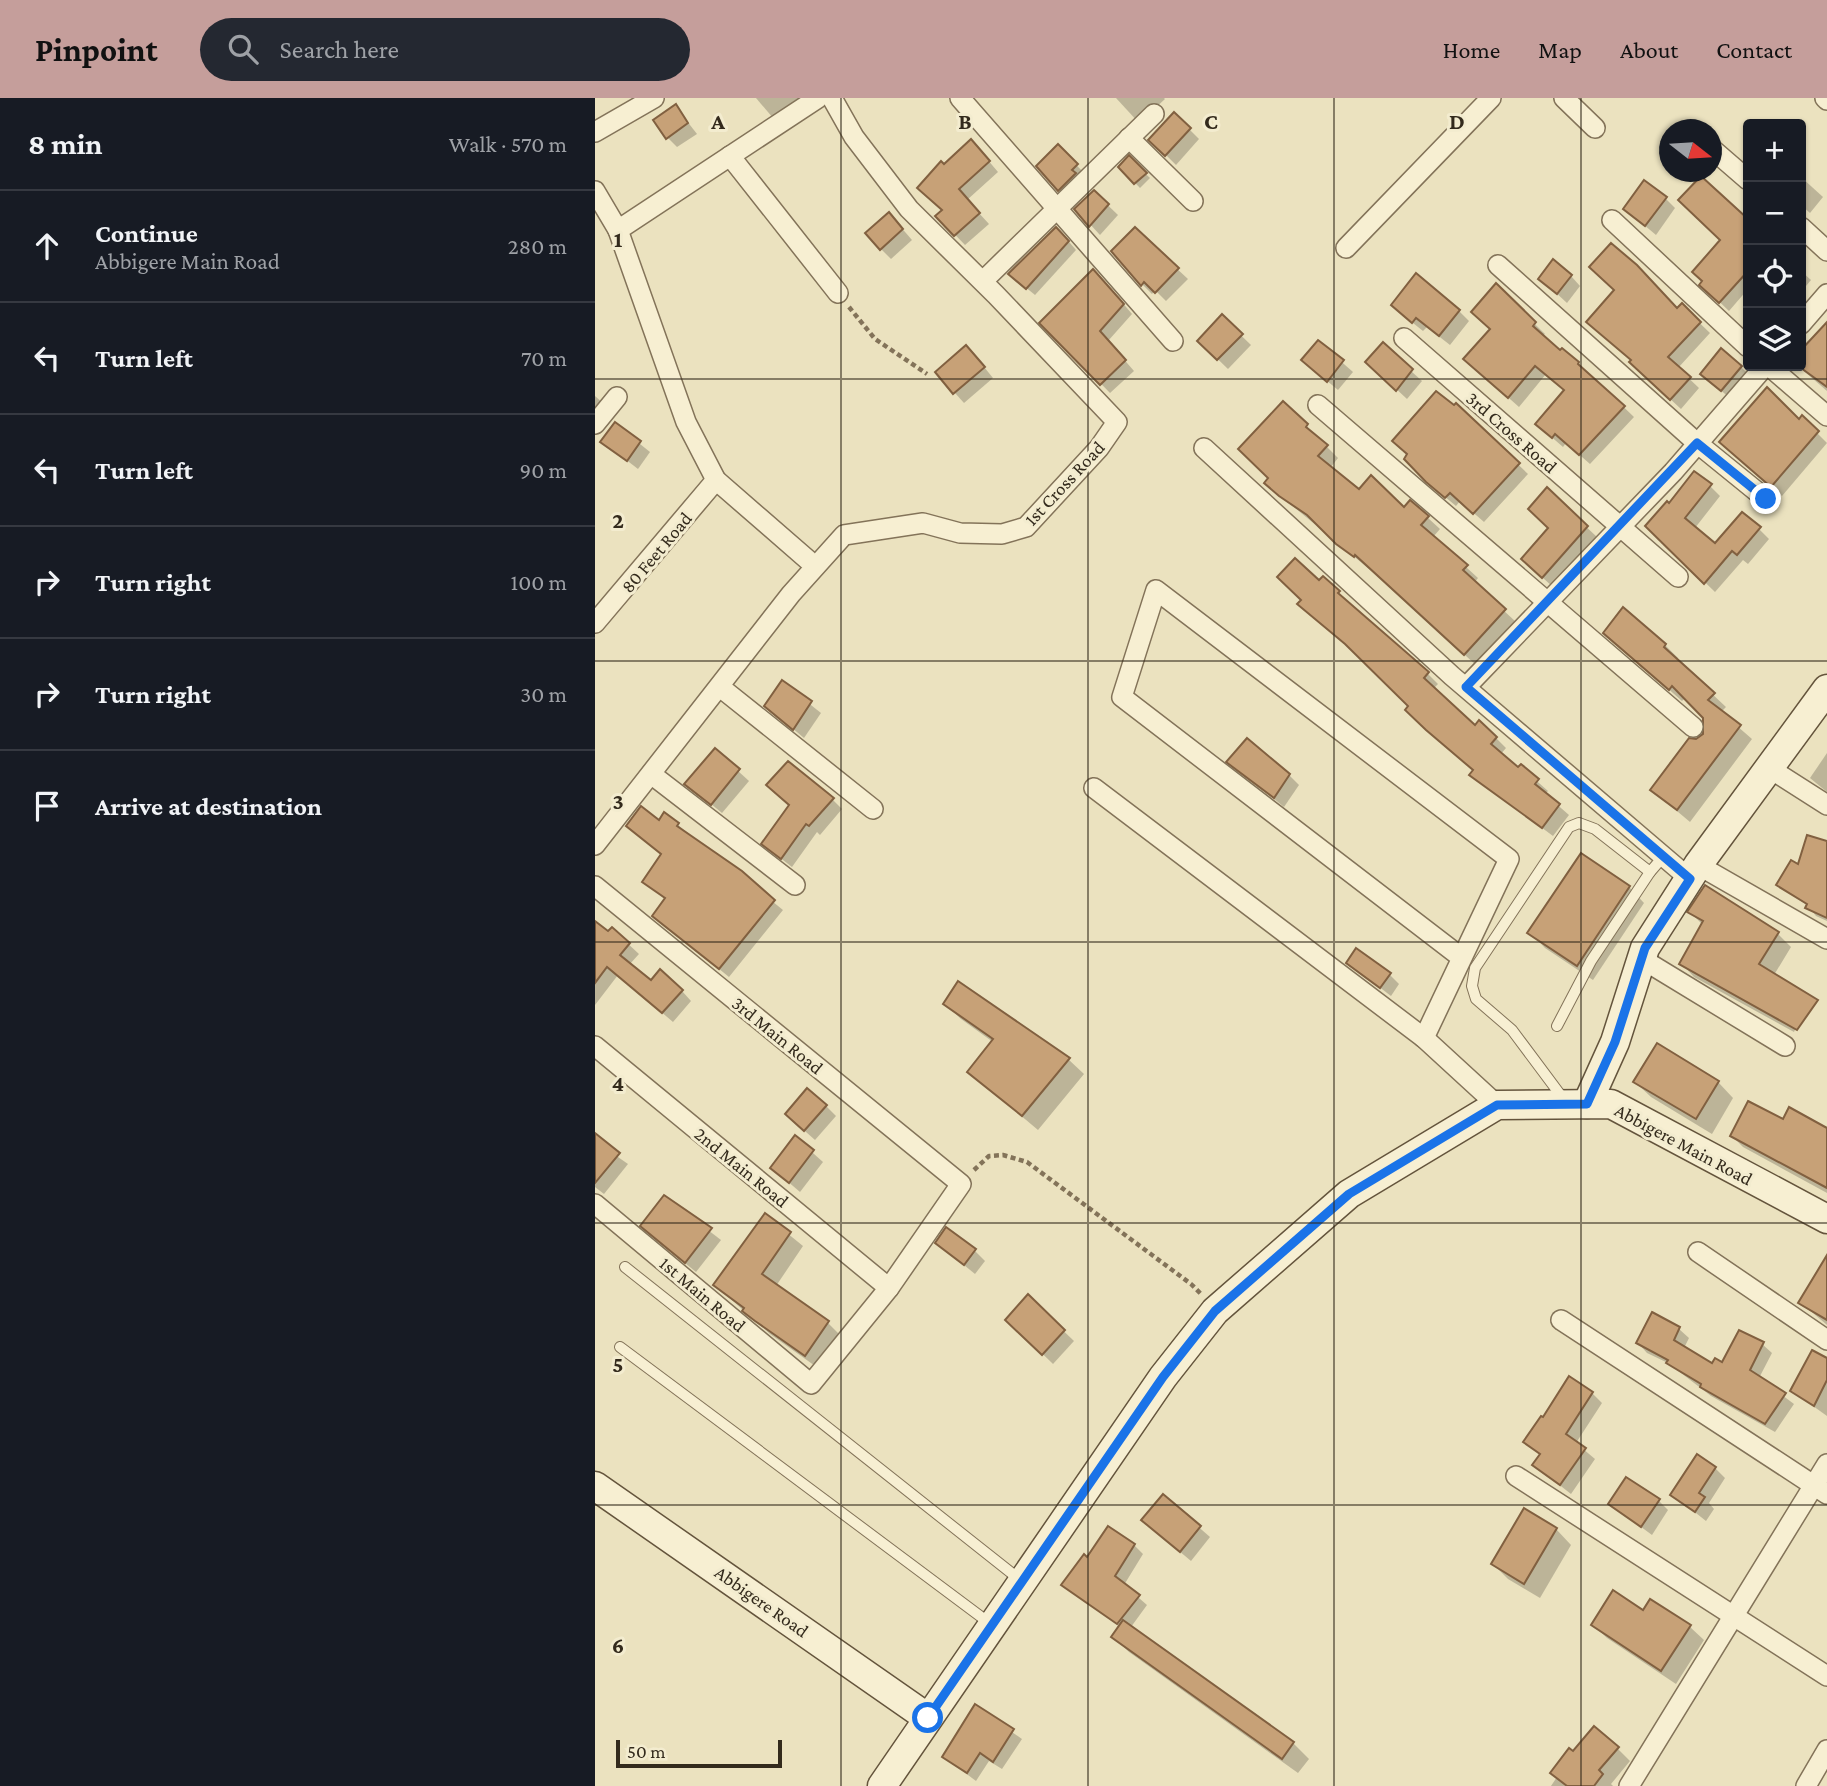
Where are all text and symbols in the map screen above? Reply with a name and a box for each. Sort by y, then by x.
search box [200,18,690,81]
icon: search [224,30,262,68]
text: Pinpoint [35,31,158,68]
text: Search here [280,35,399,64]
text: Home [1443,36,1500,63]
text: Map [1538,36,1582,63]
text: About [1620,36,1678,63]
text: Contact [1716,36,1792,63]
text: A [710,108,725,134]
text: B [958,108,972,134]
text: C [1204,108,1218,134]
text: D [1449,108,1465,134]
north arrow [1659,119,1722,182]
map controls [1743,119,1806,371]
button: + [1743,119,1806,182]
text: 8 min [28,127,103,160]
text: Walk · 570 m [449,131,567,157]
button: − [1743,182,1806,245]
text: Continue [95,219,198,248]
text: 1 [614,226,623,252]
icon: ahead [28,227,66,265]
text: 280 m [508,233,567,259]
button: locate [1743,245,1806,308]
text: Abbigere Main Road [95,248,280,274]
button: layers [1743,308,1806,371]
icon: left [28,339,66,377]
text: Turn left [95,344,193,373]
text: 70 m [521,345,567,371]
street label: 3rd Cross Road [1462,387,1561,477]
street label: 1st Cross Road [1020,437,1109,530]
icon: left [28,451,66,489]
text: Turn left [95,456,193,485]
text: 90 m [520,457,567,483]
route end [1750,483,1781,514]
text: 2 [612,507,624,533]
street label: 80 Feet Road [617,508,696,597]
icon: right [28,563,66,601]
text: Turn right [95,568,211,597]
text: 100 m [511,569,567,595]
icon: right [28,675,66,713]
text: Turn right [95,680,211,709]
text: 30 m [520,681,567,707]
icon: arrive [28,787,66,825]
text: 3 [612,788,624,814]
text: Arrive at destination [95,792,322,821]
street label: 3rd Main Road [728,992,827,1078]
text: 4 [612,1070,624,1096]
street label: Abbigere Main Road [1611,1099,1756,1190]
street label: 2nd Main Road [691,1123,793,1212]
street label: 1st Main Road [656,1252,750,1336]
text: 5 [612,1351,624,1377]
street label: Abbigere Road [711,1561,813,1641]
text: 6 [612,1632,624,1658]
route start [912,1702,943,1733]
scale bar [616,1737,782,1769]
text: 50 m [627,1741,666,1762]

